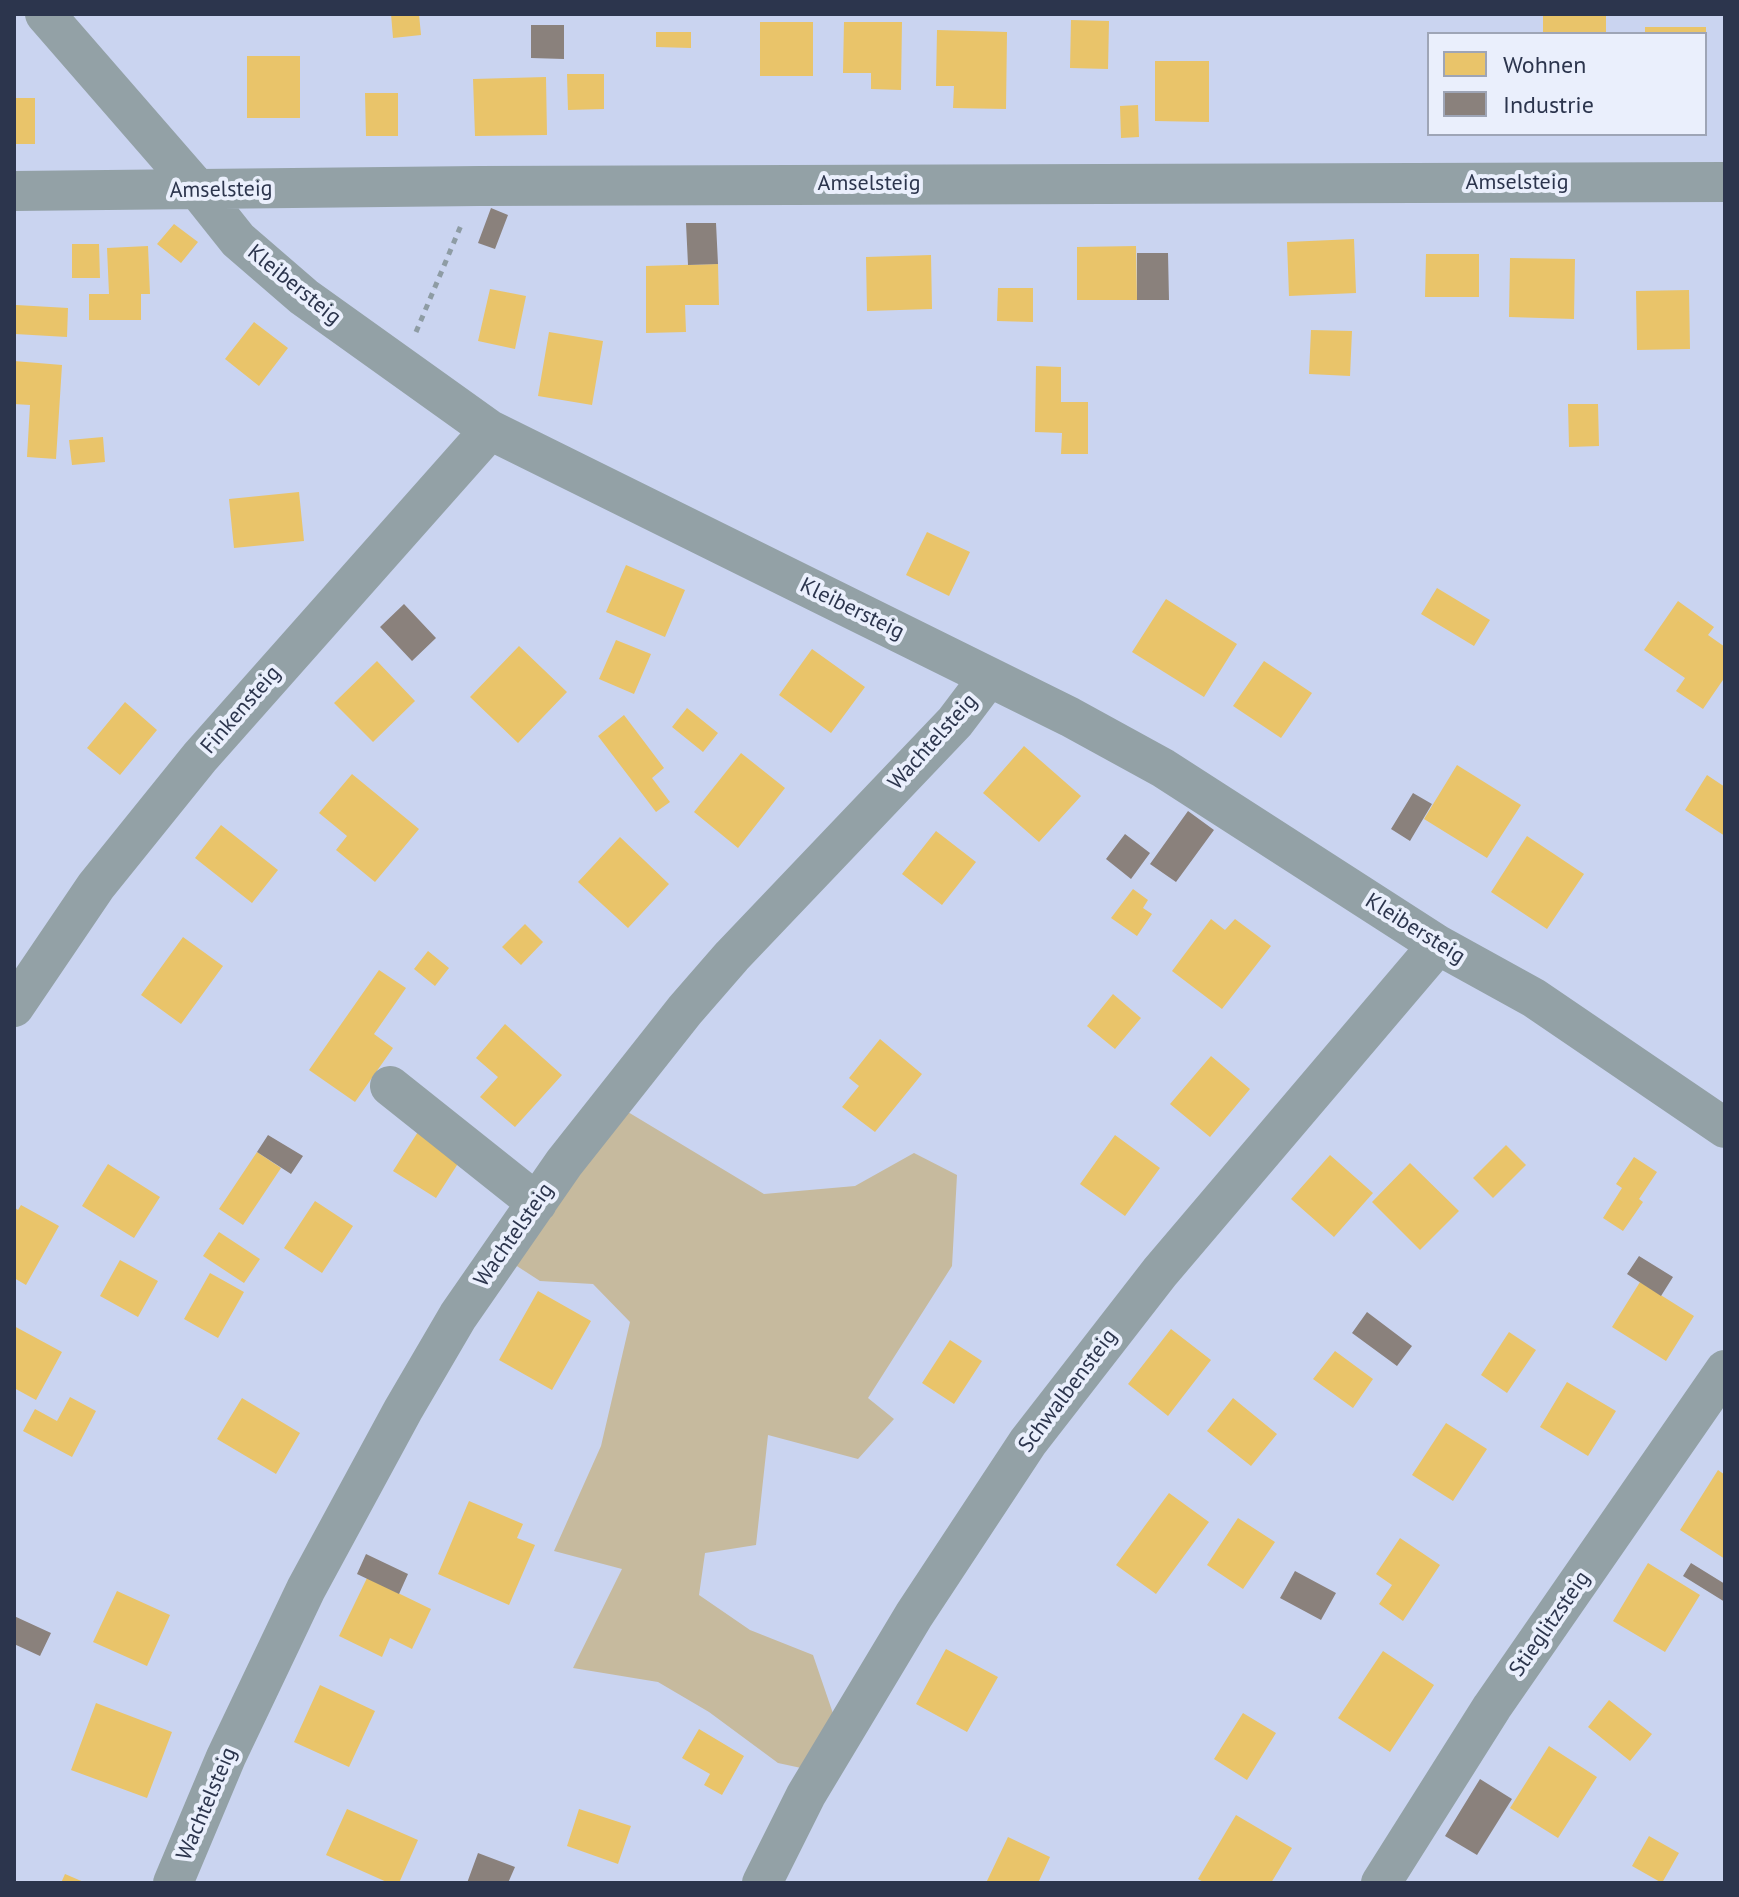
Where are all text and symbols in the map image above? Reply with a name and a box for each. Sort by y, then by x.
legend [1427,32,1707,136]
text: Wohnen [1503,49,1586,80]
text: Industrie [1503,89,1594,120]
street label: Amselsteig [1466,170,1568,196]
street label: Amselsteig [818,171,920,197]
street label: Amselsteig [169,176,273,204]
street label: Kleibersteig [242,239,346,331]
street label: Kleibersteig [796,572,908,646]
street label: Finkensteig [196,661,286,759]
street label: Wachtelsteig [883,688,983,796]
street label: Kleibersteig [1360,888,1470,970]
street label: Wachtelsteig [469,1178,559,1292]
street label: Schwalbensteig [1013,1324,1123,1458]
street label: Stieglitzsteig [1504,1566,1596,1682]
street label: Wachtelsteig [171,1743,243,1865]

